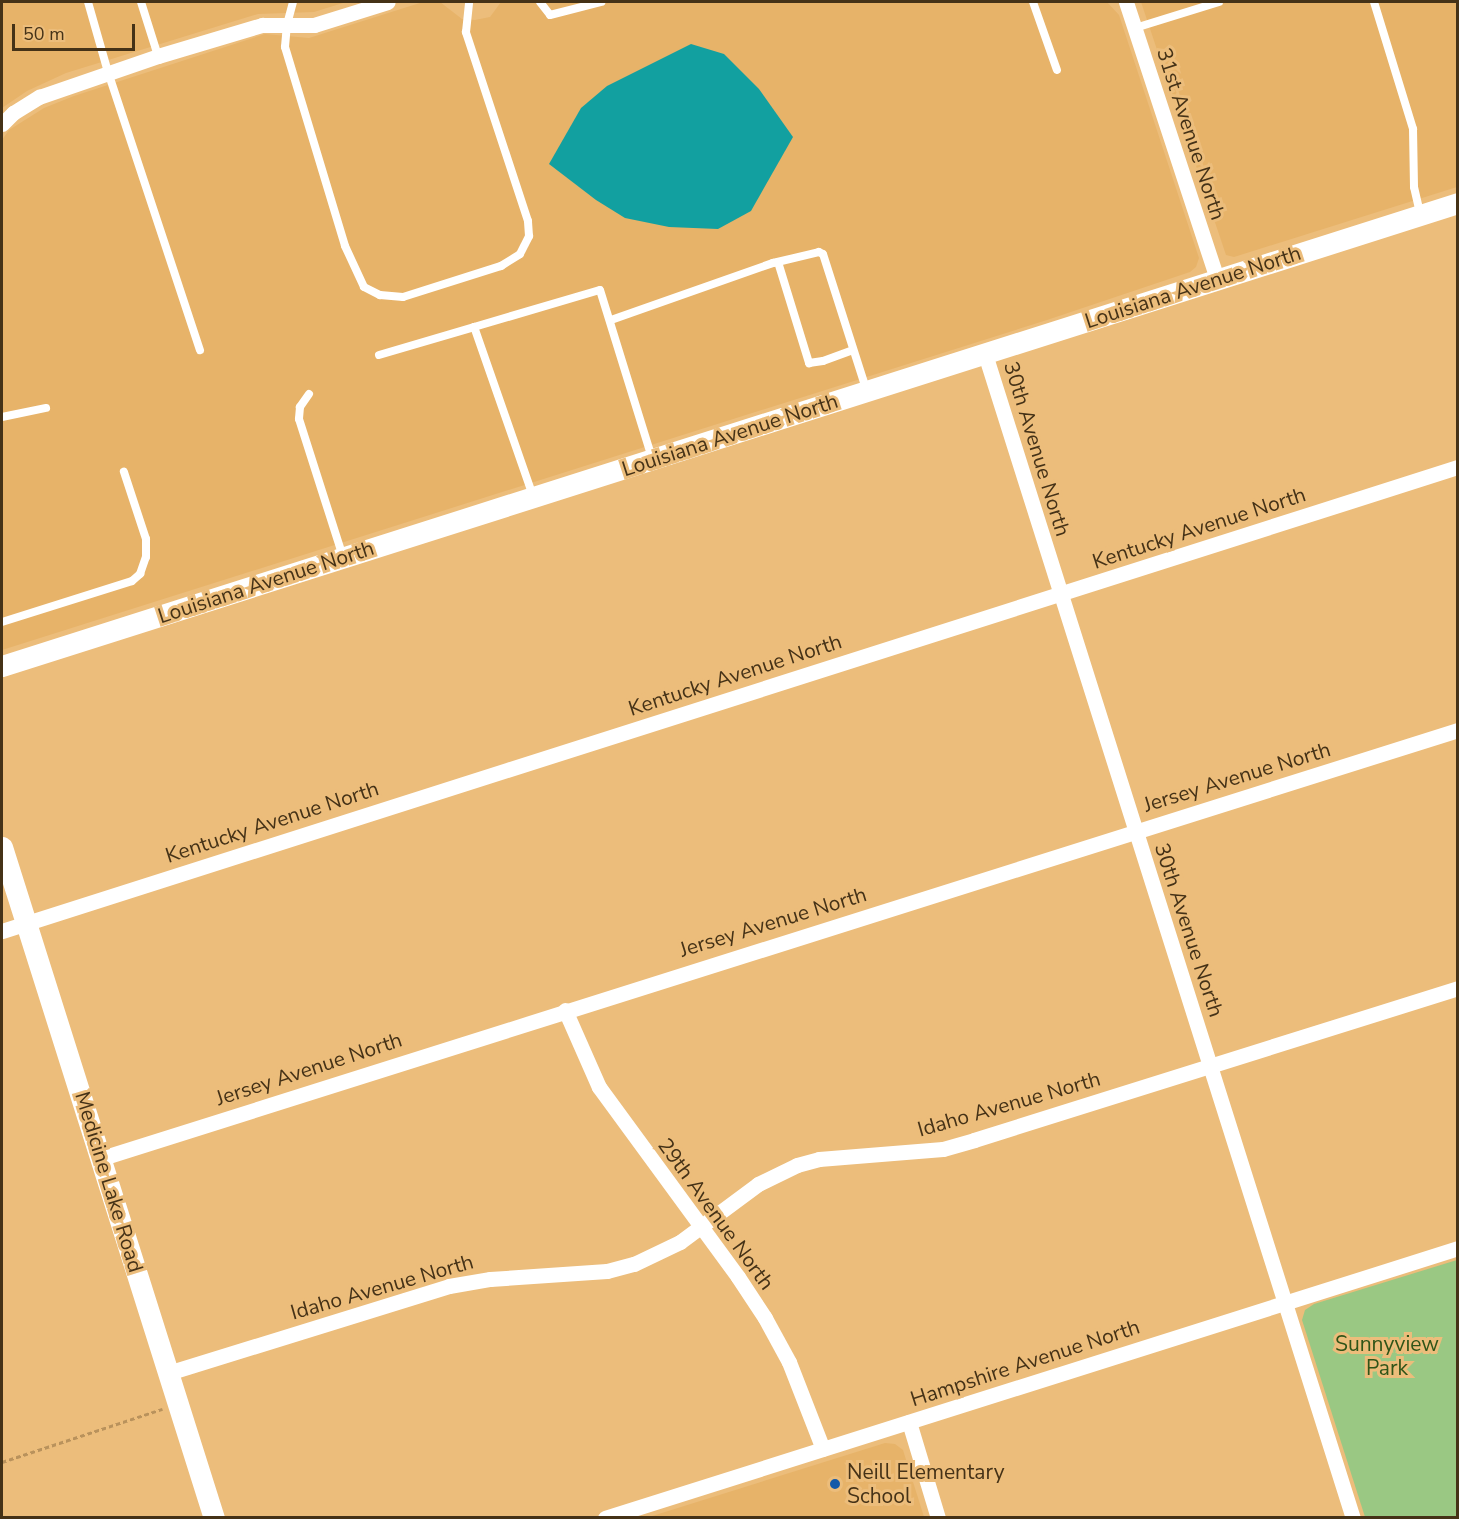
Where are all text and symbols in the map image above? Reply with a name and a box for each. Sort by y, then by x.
scale bar [15,12,138,50]
text: 50 m [23,22,65,46]
street label: 31st Avenue North [1151,45,1231,223]
street label: Louisiana Avenue North [1082,240,1304,334]
street label: 30th Avenue North [998,359,1076,539]
street label: Louisiana Avenue North [619,388,841,482]
street label: Kentucky Avenue North [1089,482,1309,574]
street label: Louisiana Avenue North [155,535,377,629]
street label: Kentucky Avenue North [625,629,845,721]
street label: Jersey Avenue North [1140,737,1334,817]
street label: Kentucky Avenue North [162,776,382,868]
street label: 30th Avenue North [1149,840,1229,1020]
street label: Jersey Avenue North [676,882,870,962]
street label: Jersey Avenue North [213,1027,405,1111]
street label: Idaho Avenue North [915,1066,1103,1142]
street label: Medicine Lake Road [70,1089,148,1275]
street label: 29th Avenue North [653,1133,779,1295]
street label: Idaho Avenue North [288,1249,476,1325]
street label: Hampshire Avenue North [907,1314,1143,1412]
park label: Sunnyview Park [1335,1331,1439,1381]
place label: Neill Elementary School [847,1459,1004,1509]
marker: Neill Elementary School [828,1477,842,1491]

